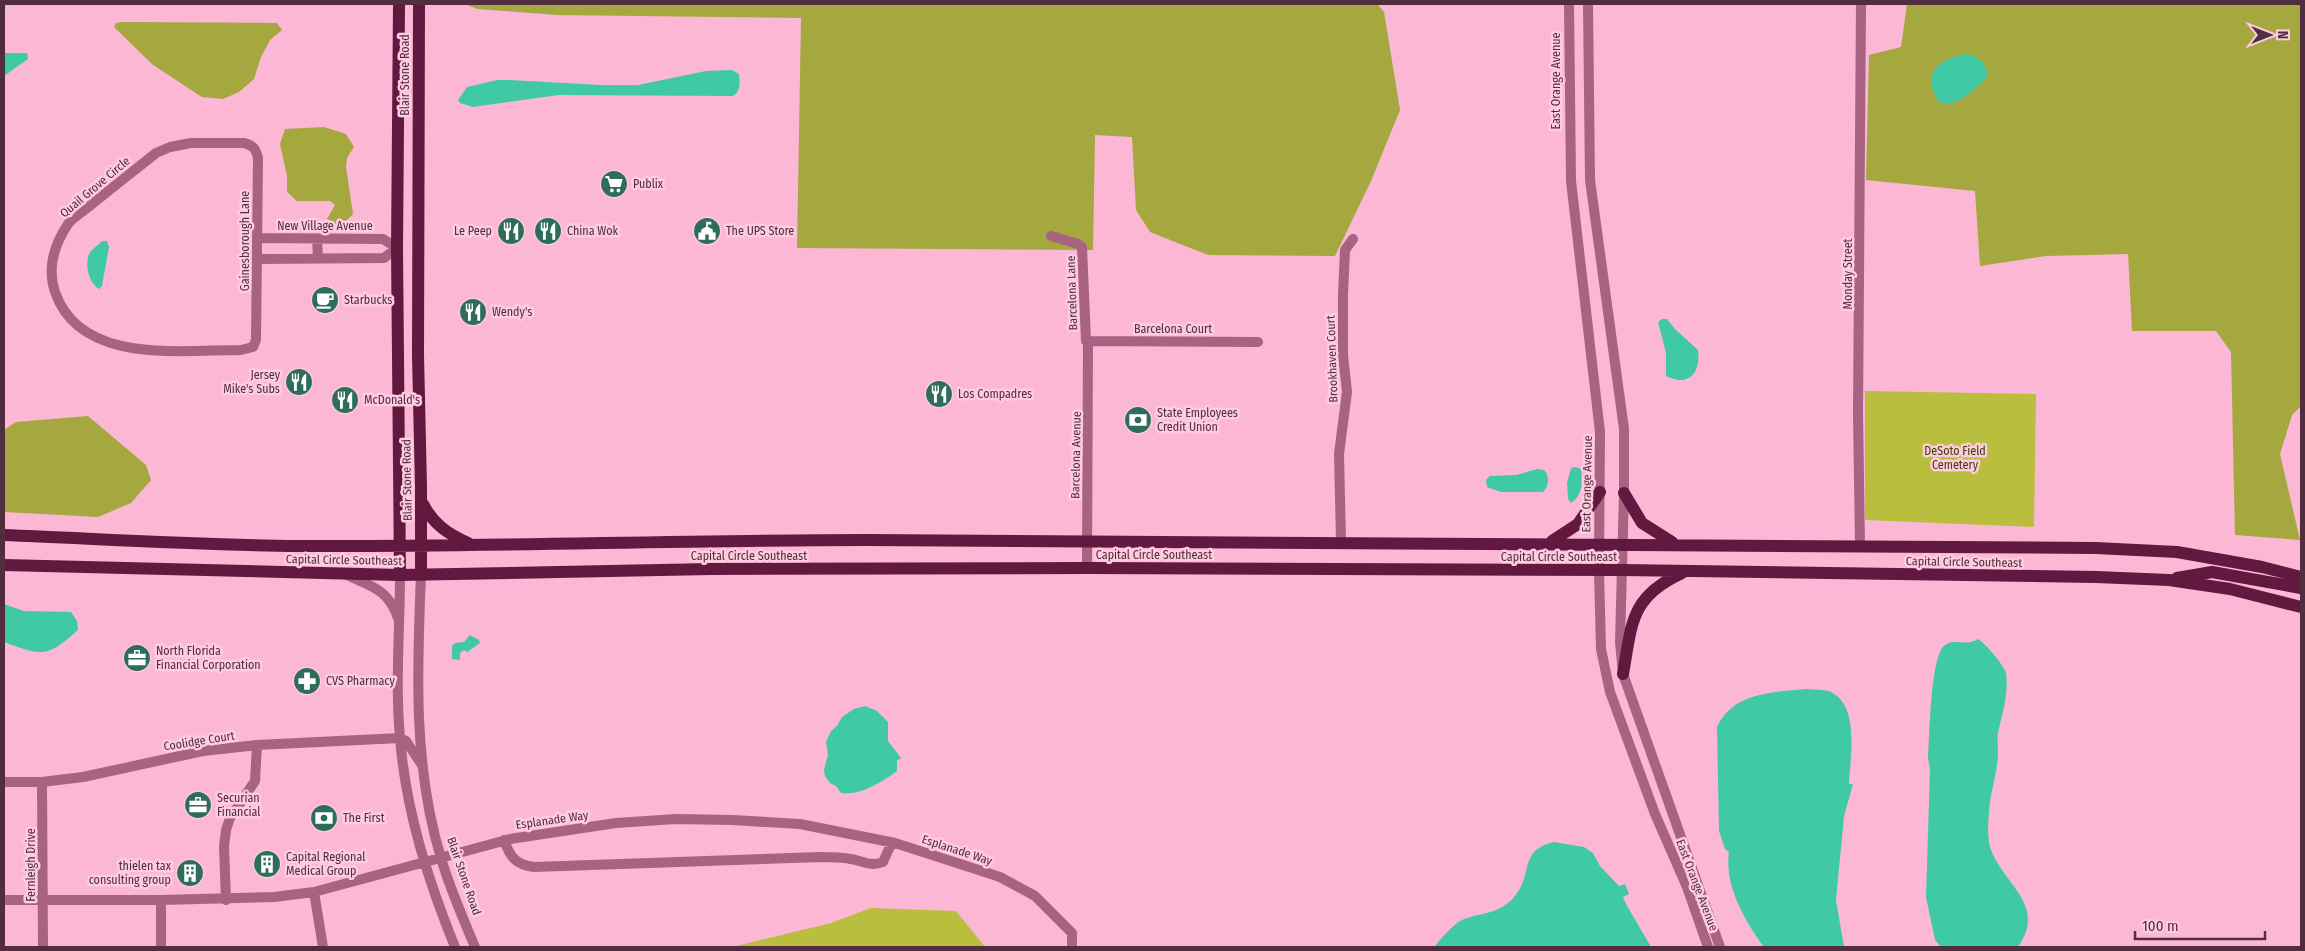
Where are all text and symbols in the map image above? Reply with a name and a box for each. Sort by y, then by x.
north arrow [2245,10,2295,60]
text: N [2274,31,2291,39]
street label: East Orange Avenue [1549,32,1563,129]
street label: Blair Stone Road [398,34,412,116]
street label: Quail Grove Circle [57,154,133,220]
supermarket icon: Publix [599,169,629,199]
place label: Publix [633,177,664,191]
street label: Gainesborough Lane [238,191,252,291]
restaurant icon: Le Peep [496,216,526,246]
restaurant icon: China Wok [533,216,563,246]
public building icon: The UPS Store [692,216,722,246]
street label: New Village Avenue [277,219,373,233]
place label: Le Peep [454,224,492,238]
place label: China Wok [567,224,619,238]
place label: The UPS Store [726,224,794,238]
street label: Monday Street [1841,238,1855,309]
street label: Barcelona Lane [1064,255,1080,331]
cafe icon: Starbucks [310,285,340,315]
place label: Starbucks [344,293,392,307]
restaurant icon: Wendy's [458,297,488,327]
place label: Wendy's [492,305,532,319]
street label: Brookhaven Court [1323,315,1341,403]
street label: Barcelona Court [1134,322,1212,336]
restaurant icon: Jersey Mike's Subs [284,367,314,397]
place label: Jersey Mike's Subs [223,368,281,396]
restaurant icon: Los Compadres [924,379,954,409]
restaurant icon: McDonald's [330,385,360,415]
place label: Los Compadres [958,387,1032,401]
place label: McDonald's [364,393,420,407]
bank icon: State Employees Credit Union [1123,405,1153,435]
place label: State Employees Credit Union [1157,406,1238,434]
street label: Barcelona Avenue [1068,411,1084,499]
street label: East Orange Avenue [1579,435,1595,533]
street label: Blair Stone Road [399,439,415,521]
park label: DeSoto Field Cemetery [1924,444,1986,472]
street label: Capital Circle Southeast [1096,548,1212,562]
street label: Capital Circle Southeast [691,549,807,563]
street label: Capital Circle Southeast [1501,550,1617,564]
street label: Capital Circle Southeast [286,552,402,568]
street label: Capital Circle Southeast [1906,554,2022,570]
office icon: North Florida Financial Corporation [122,643,152,673]
place label: North Florida Financial Corporation [156,644,261,672]
pharmacy icon: CVS Pharmacy [292,666,322,696]
place label: CVS Pharmacy [326,674,395,688]
street label: Coolidge Court [162,728,236,754]
office icon: Securian Financial [183,790,213,820]
place label: Securian Financial [217,791,261,819]
bank icon: The First [309,803,339,833]
street label: Esplanade Way [515,808,590,832]
place label: The First [343,811,385,825]
street label: Fernleigh Drive [24,828,38,902]
street label: Esplanade Way [920,832,995,868]
street label: Blair Stone Road [444,835,484,917]
street label: East Orange Avenue [1673,837,1721,933]
building icon: Capital Regional Medical Group [252,849,282,879]
place label: Capital Regional Medical Group [286,850,365,878]
building icon: thielen tax consulting group [175,858,205,888]
place label: thielen tax consulting group [89,859,172,887]
scale bar [2135,908,2265,940]
text: 100 m [2142,917,2179,935]

